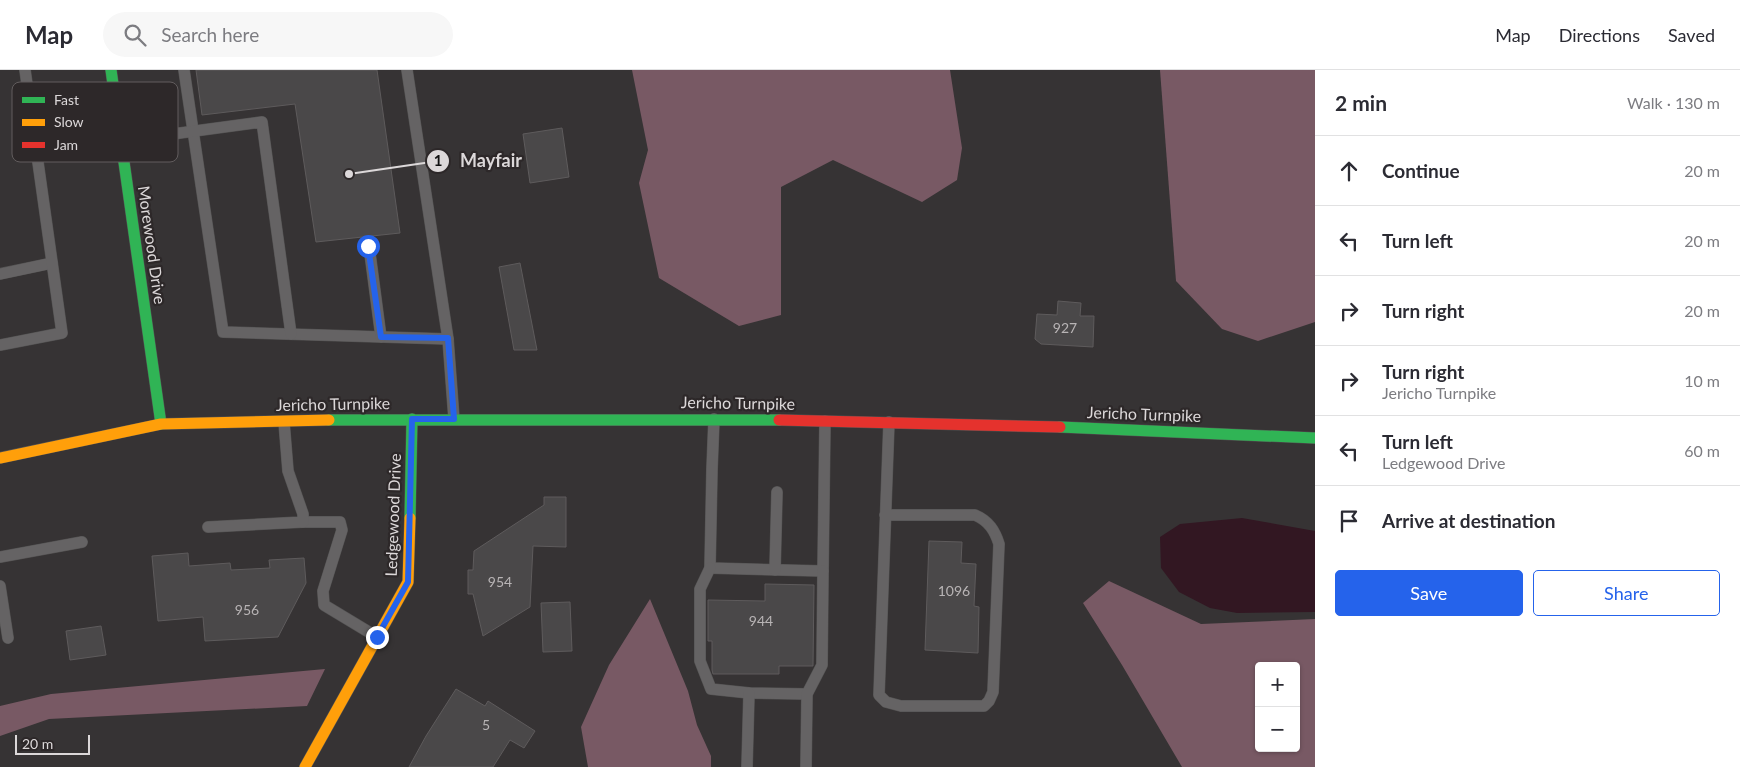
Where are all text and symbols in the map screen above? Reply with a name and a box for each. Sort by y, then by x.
search box [103,12,453,57]
text: Map [25,20,73,49]
icon: search [121,21,149,49]
text: Search here [161,23,259,46]
text: Map [1495,24,1531,46]
text: Directions [1559,24,1640,46]
text: Saved [1668,24,1715,46]
legend [12,82,178,162]
text: 2 min [1335,90,1387,115]
text: Fast [54,91,79,108]
text: Walk · 130 m [1627,93,1720,112]
text: Slow [54,113,84,130]
text: Jam [54,136,78,153]
callout: Mayfair [425,144,532,177]
text: Mayfair [460,149,522,171]
text: 1 [434,151,442,169]
icon: ahead [1335,157,1363,185]
text: Continue [1382,159,1460,182]
text: 20 m [1684,161,1720,180]
street label: Morewood Drive [135,185,170,305]
icon: left [1335,227,1363,255]
text: Turn left [1382,229,1453,252]
text: 20 m [1684,231,1720,250]
route start [357,235,380,258]
icon: right [1335,297,1363,325]
text: Turn right [1382,299,1464,322]
text: 20 m [1684,301,1720,320]
house number: 927 [1053,319,1077,336]
text: Turn right [1382,360,1464,383]
icon: right [1335,367,1363,395]
text: 10 m [1684,371,1720,390]
text: Jericho Turnpike [1382,383,1496,402]
street label: Jericho Turnpike [681,392,795,413]
street label: Jericho Turnpike [276,393,390,414]
street label: Jericho Turnpike [1087,402,1201,425]
text: Turn left [1382,430,1453,453]
icon: left [1335,437,1363,465]
text: 60 m [1684,441,1720,460]
street label: Ledgewood Drive [381,453,404,577]
text: Ledgewood Drive [1382,453,1505,472]
icon: arrive [1335,507,1363,535]
text: Arrive at destination [1382,509,1555,532]
button: Save [1335,570,1523,616]
button: Share [1533,570,1720,616]
house number: 954 [488,573,512,590]
house number: 1096 [938,582,970,599]
house number: 956 [235,601,259,618]
house number: 944 [749,612,773,629]
route end [366,626,389,649]
map controls [1255,662,1300,752]
button: + [1255,662,1300,707]
button: − [1255,707,1300,752]
house number: 5 [482,716,490,733]
scale bar [15,732,90,755]
text: 20 m [22,735,53,752]

